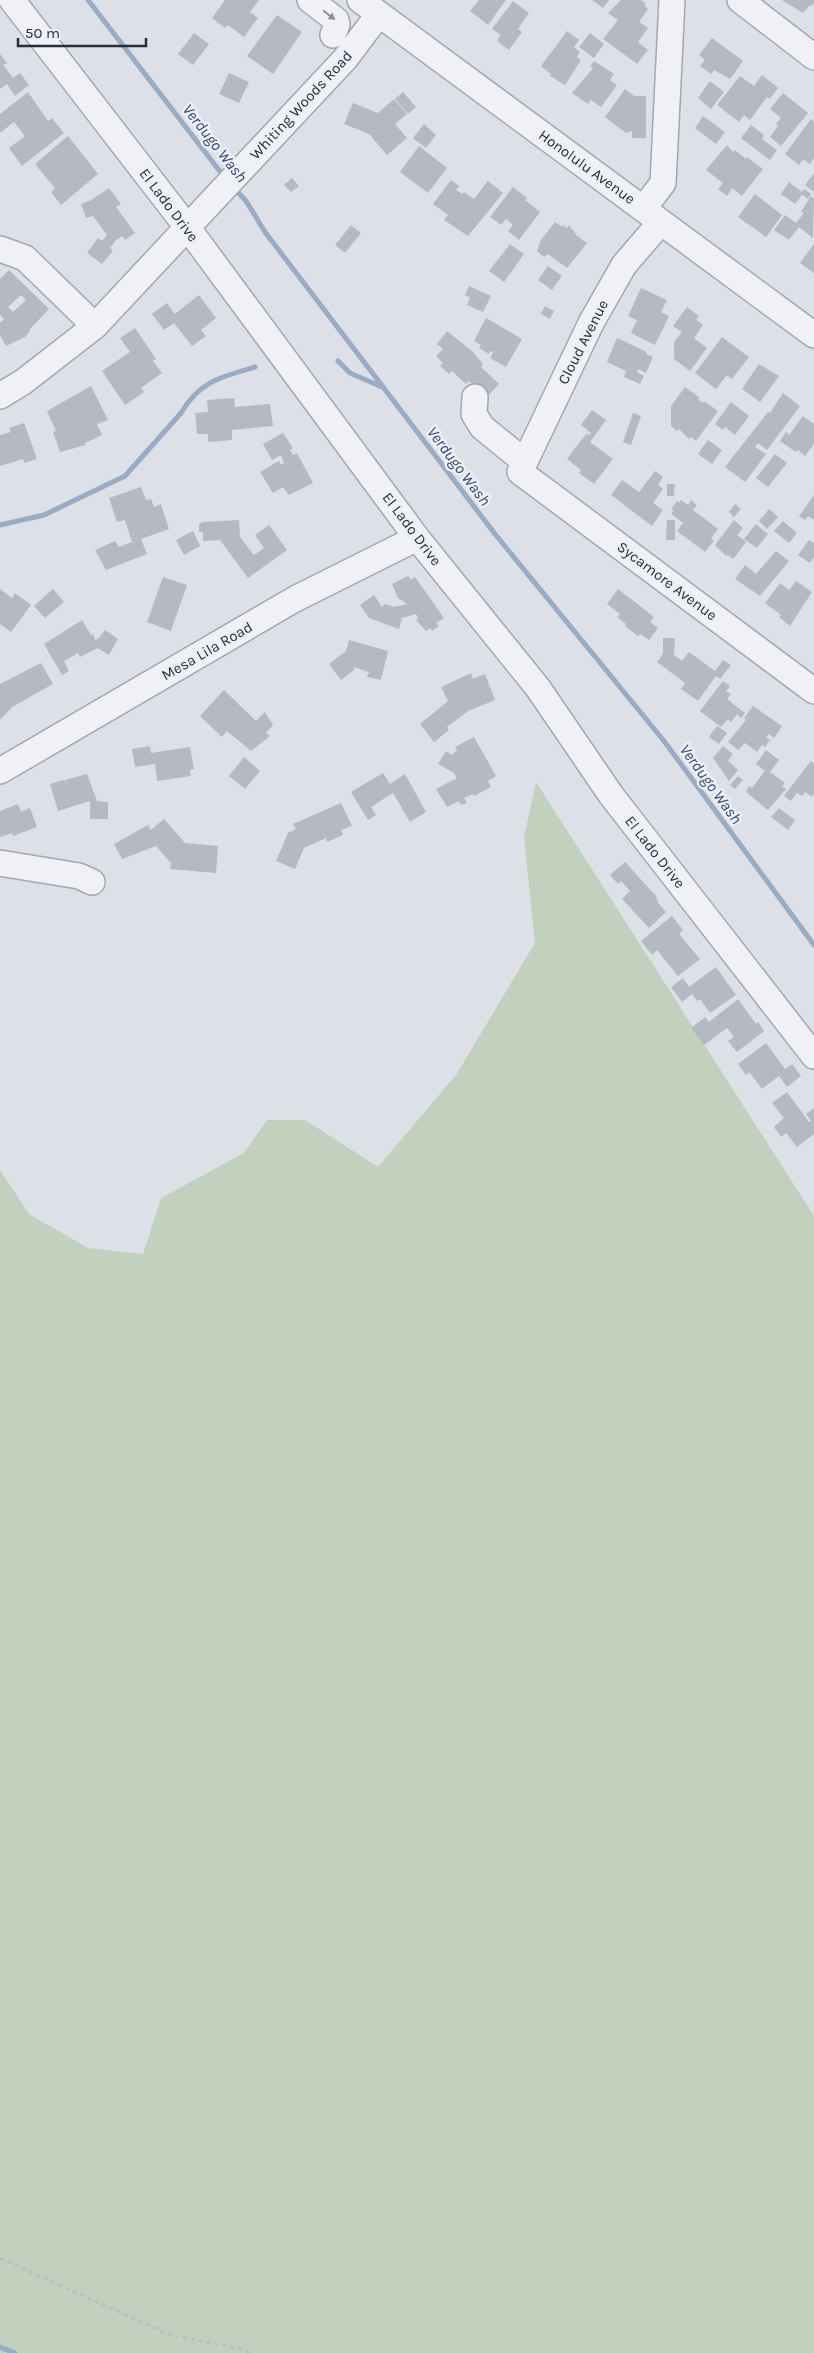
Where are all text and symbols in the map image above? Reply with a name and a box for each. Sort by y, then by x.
one-way arrow [323,9,336,20]
scale bar [18,15,145,47]
text: 50 m [25,24,60,42]
street label: Whiting Woods Road [246,47,356,163]
water label: Verdugo Wash [179,100,251,186]
street label: Honolulu Avenue [535,126,639,208]
street label: El Lado Drive [136,165,202,245]
street label: Cloud Avenue [554,297,612,387]
water label: Verdugo Wash [423,423,495,509]
street label: El Lado Drive [379,489,445,569]
street label: Sycamore Avenue [614,538,720,624]
street label: Mesa Lila Road [158,618,256,684]
water label: Verdugo Wash [676,740,746,828]
street label: El Lado Drive [621,812,689,892]

